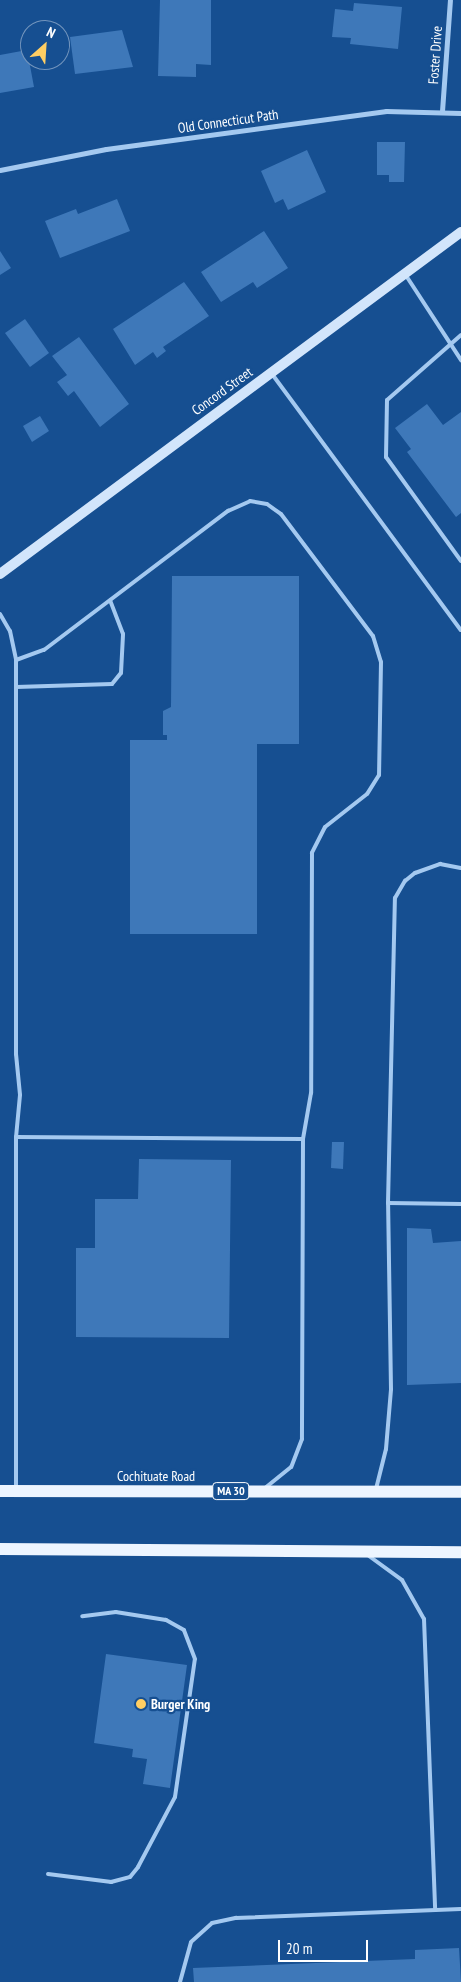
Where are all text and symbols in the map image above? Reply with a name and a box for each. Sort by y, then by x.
north arrow [20,20,70,70]
text: N [44,23,58,42]
street label: Foster Drive [425,25,445,85]
street label: Old Connecticut Path [177,106,279,136]
street label: Concord Street [188,363,256,419]
street label: Cochituate Road [117,1468,195,1484]
road number: MA 30 [211,1482,251,1500]
place label: Burger King [151,1696,210,1712]
marker: Burger King [135,1698,147,1710]
scale bar [281,1930,371,1962]
text: 20 m [286,1939,312,1958]

